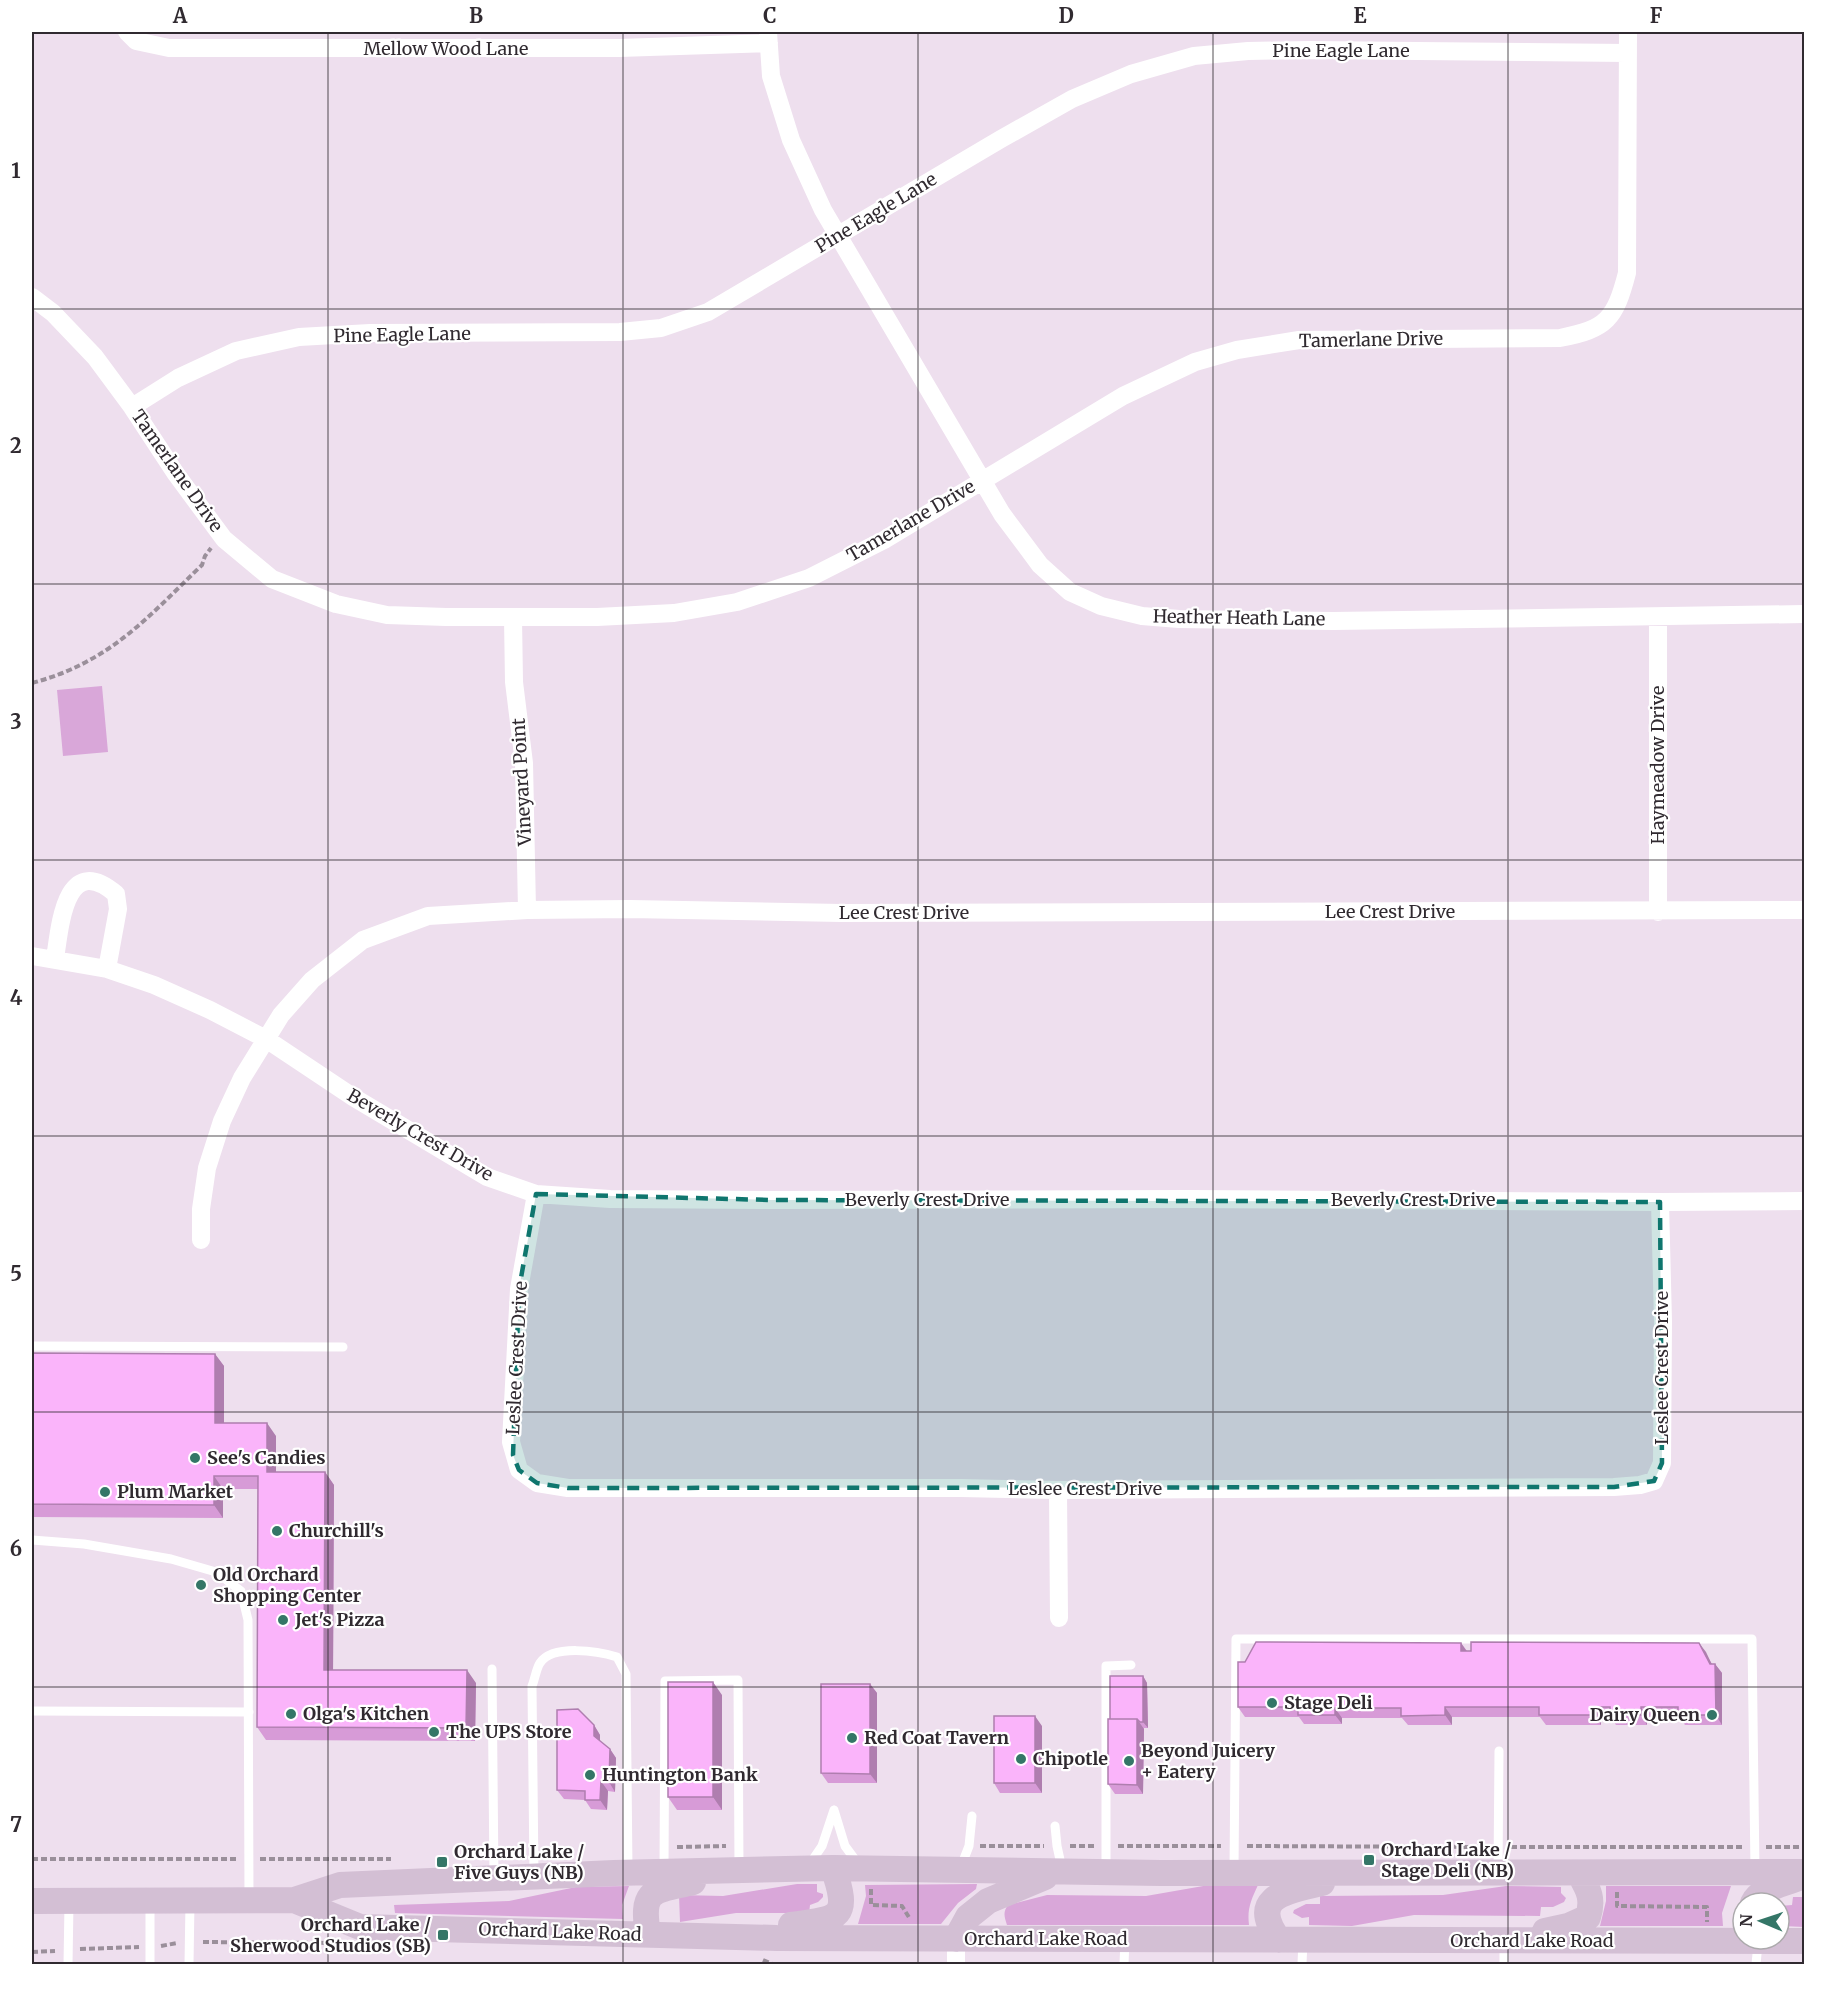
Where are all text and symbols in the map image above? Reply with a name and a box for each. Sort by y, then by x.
text: A [172,3,188,28]
text: B [469,3,483,28]
text: C [763,3,777,28]
text: D [1058,3,1074,28]
text: E [1353,3,1367,28]
text: F [1650,3,1663,28]
street label: Mellow Wood Lane [364,37,528,60]
street label: Pine Eagle Lane [1272,39,1410,62]
text: 1 [11,158,21,183]
street label: Pine Eagle Lane [811,167,941,258]
street label: Pine Eagle Lane [333,322,471,347]
street label: Tamerlane Drive [1299,327,1443,352]
street label: Tamerlane Drive [127,405,228,536]
text: 2 [10,433,22,458]
street label: Tamerlane Drive [843,475,979,567]
street label: Heather Heath Lane [1153,604,1325,631]
street label: Haymeadow Drive [1646,686,1669,844]
text: 3 [10,709,22,734]
street label: Vineyard Point [507,718,536,847]
street label: Lee Crest Drive [1325,900,1455,923]
street label: Lee Crest Drive [839,901,969,924]
text: 4 [10,985,23,1010]
street label: Beverly Crest Drive [343,1083,497,1186]
street label: Beverly Crest Drive [845,1188,1009,1211]
street label: Beverly Crest Drive [1331,1188,1495,1211]
text: 5 [10,1261,22,1286]
street label: Leslee Crest Drive [501,1280,532,1436]
street label: Leslee Crest Drive [1650,1291,1673,1445]
place label: See's Candies [207,1446,326,1469]
marker: See's Candies [188,1451,202,1465]
street label: Leslee Crest Drive [1008,1477,1162,1500]
place label: Plum Market [117,1480,234,1503]
marker: Plum Market [98,1485,112,1499]
place label: Churchill's [289,1519,384,1542]
marker: Churchill's [270,1524,284,1538]
text: 6 [10,1536,22,1561]
place label: Old Orchard Shopping Center [213,1563,361,1607]
marker: Old Orchard Shopping Center [194,1578,208,1592]
place label: Jet's Pizza [294,1608,385,1631]
marker: Jet's Pizza [276,1613,290,1627]
place label: Stage Deli [1284,1691,1373,1714]
marker: Stage Deli [1265,1696,1279,1710]
place label: Olga's Kitchen [303,1702,429,1725]
place label: Dairy Queen [1590,1703,1700,1726]
marker: Olga's Kitchen [284,1707,298,1721]
marker: Dairy Queen [1705,1708,1719,1722]
place label: The UPS Store [446,1720,572,1743]
marker: The UPS Store [427,1725,441,1739]
place label: Red Coat Tavern [864,1726,1009,1749]
marker: Red Coat Tavern [845,1731,859,1745]
place label: Beyond Juicery + Eatery [1141,1739,1275,1783]
place label: Chipotle [1033,1747,1108,1770]
marker: Chipotle [1014,1752,1028,1766]
marker: Beyond Juicery + Eatery [1122,1754,1136,1768]
place label: Huntington Bank [602,1763,758,1786]
marker: Huntington Bank [583,1768,597,1782]
text: 7 [10,1812,22,1837]
place label: Orchard Lake / Stage Deli (NB) [1381,1838,1514,1882]
place label: Orchard Lake / Five Guys (NB) [454,1840,584,1884]
marker: Orchard Lake / Stage Deli (NB) [1362,1853,1376,1867]
marker: Orchard Lake / Five Guys (NB) [435,1855,449,1869]
north arrow [1731,1891,1791,1951]
place label: Orchard Lake / Sherwood Studios (SB) [230,1913,431,1957]
text: N [1736,1913,1756,1927]
street label: Orchard Lake Road [478,1917,642,1946]
street label: Orchard Lake Road [964,1927,1128,1950]
marker: Orchard Lake / Sherwood Studios (SB) [436,1928,450,1942]
street label: Orchard Lake Road [1450,1929,1614,1952]

